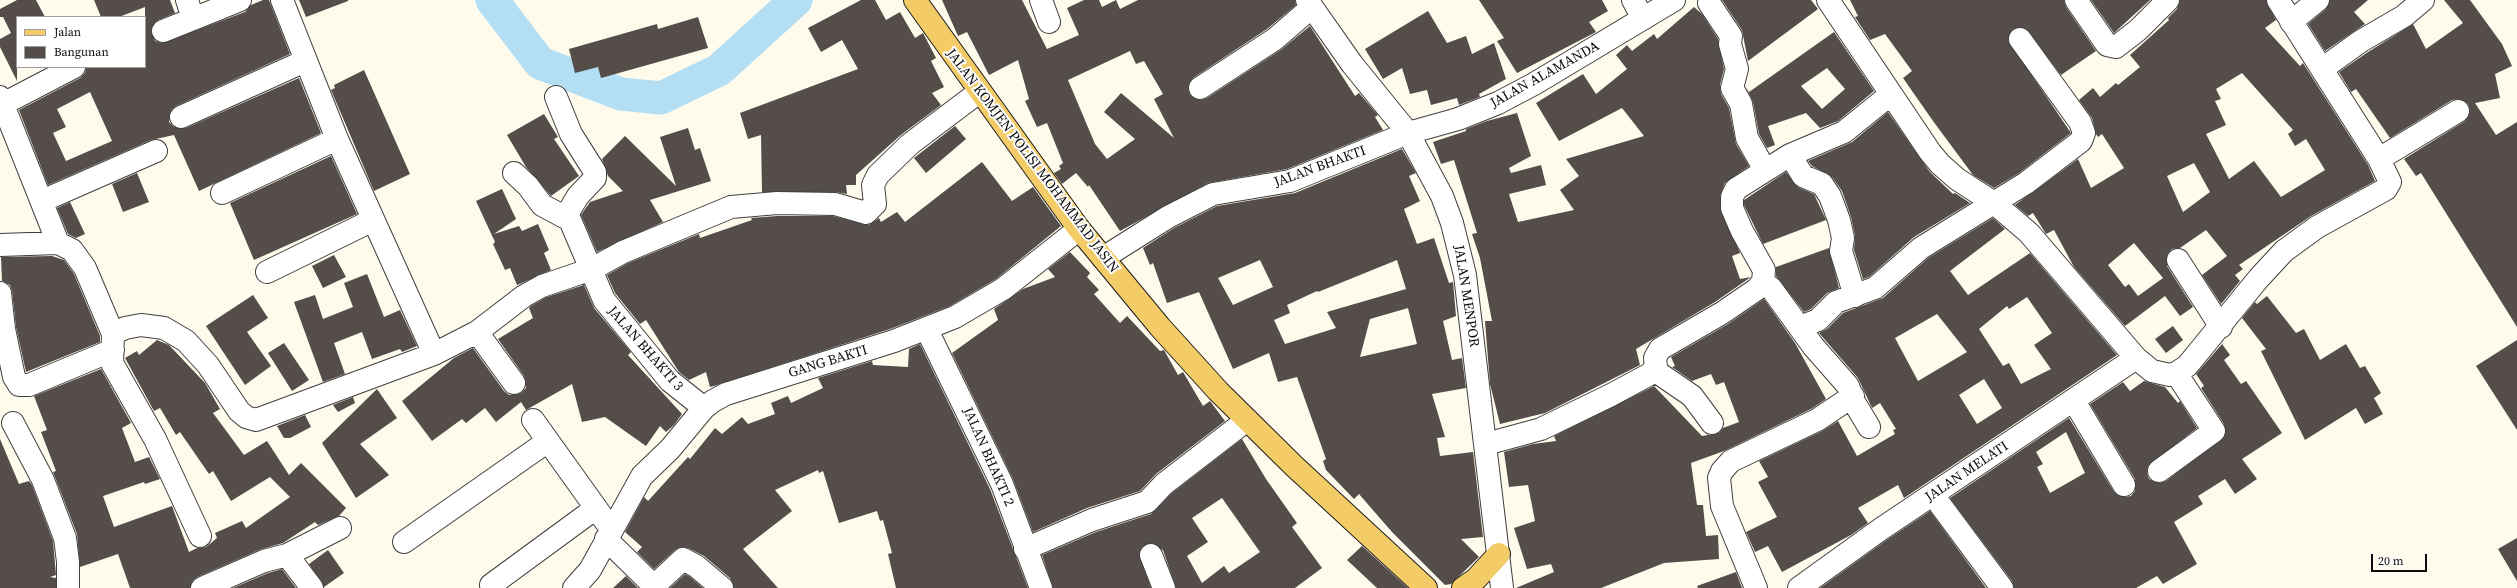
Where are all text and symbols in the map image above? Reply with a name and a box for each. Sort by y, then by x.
legend [16,16,146,68]
text: Jalan [54,24,81,40]
street label: JALAN ALAMANDA [1488,38,1602,112]
text: Bangunan [54,44,109,60]
street label: JALAN KOMJEN POLISI MOHAMMAD JASIN [942,46,1122,276]
street label: JALAN BHAKTI [1272,143,1368,191]
street label: JALAN MENPOR [1450,244,1482,348]
street label: JALAN BHAKTI 3 [604,303,686,395]
street label: GANG BAKTI [786,342,870,382]
street label: JALAN BHAKTI 2 [959,405,1017,509]
street label: JALAN MELATI [1922,438,2012,506]
scale bar [2373,546,2429,572]
text: 20 m [2378,553,2404,569]

